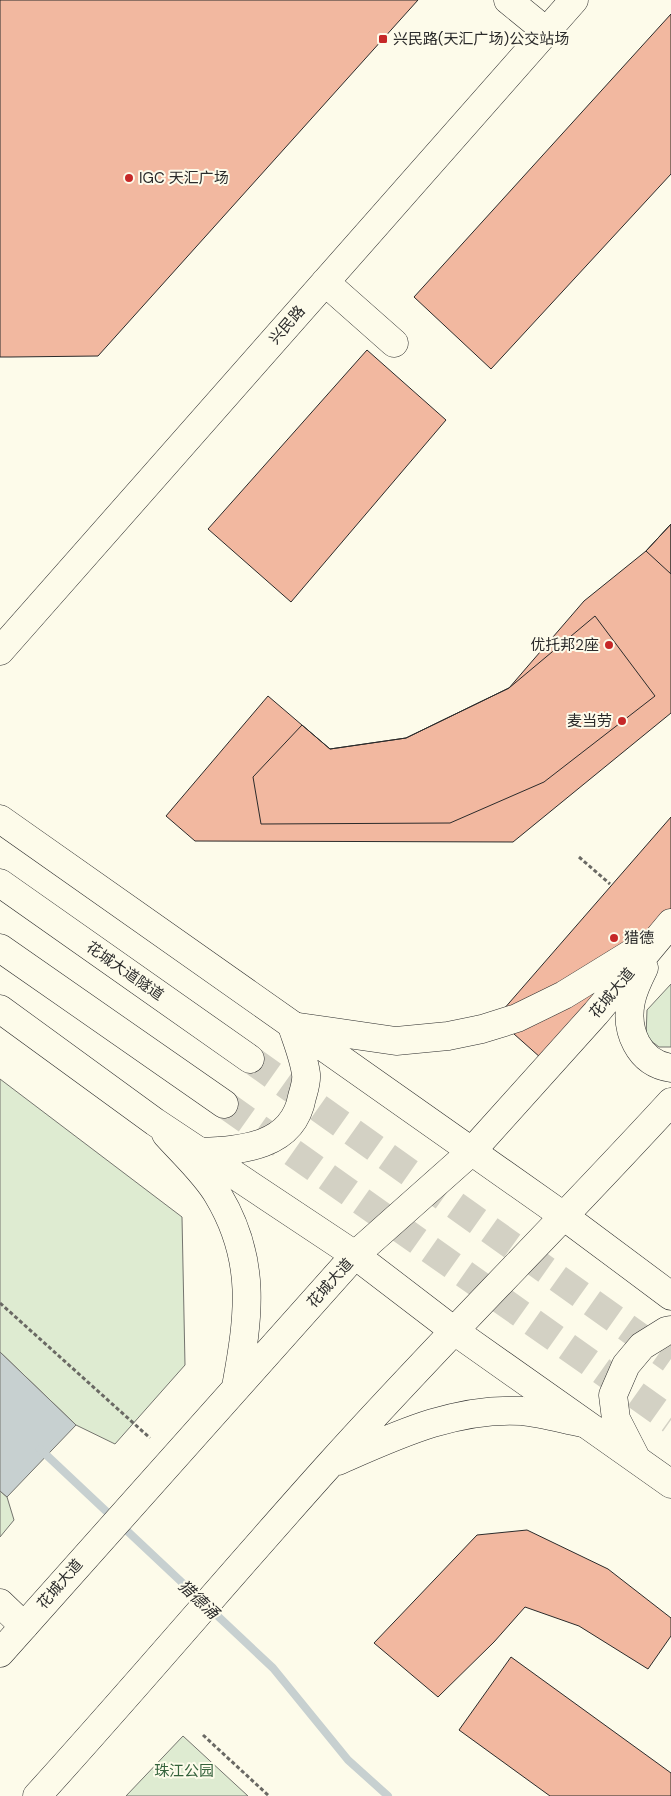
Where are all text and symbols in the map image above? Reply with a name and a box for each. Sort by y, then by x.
place label: 兴民路(天汇广场)公交站场 [393,29,569,49]
marker: 兴民路(天汇广场)公交站场 [377,33,389,45]
place label: IGC 天汇广场 [139,168,229,188]
marker: IGC 天汇广场 [123,172,135,184]
street label: 兴民路 [265,301,309,349]
place label: 优托邦2座 [530,635,599,655]
marker: 优托邦2座 [603,639,615,651]
place label: 麦当劳 [567,711,612,731]
marker: 麦当劳 [616,715,628,727]
place label: 猎德 [624,928,654,948]
marker: 猎德 [608,932,620,944]
street label: 花城大道隧道 [82,937,168,1005]
street label: 花城大道 [585,964,639,1022]
street label: 花城大道 [302,1254,358,1312]
street label: 花城大道 [33,1555,87,1613]
water label: 猎德涌 [174,1575,225,1625]
park label: 珠江公园 [154,1761,214,1781]

